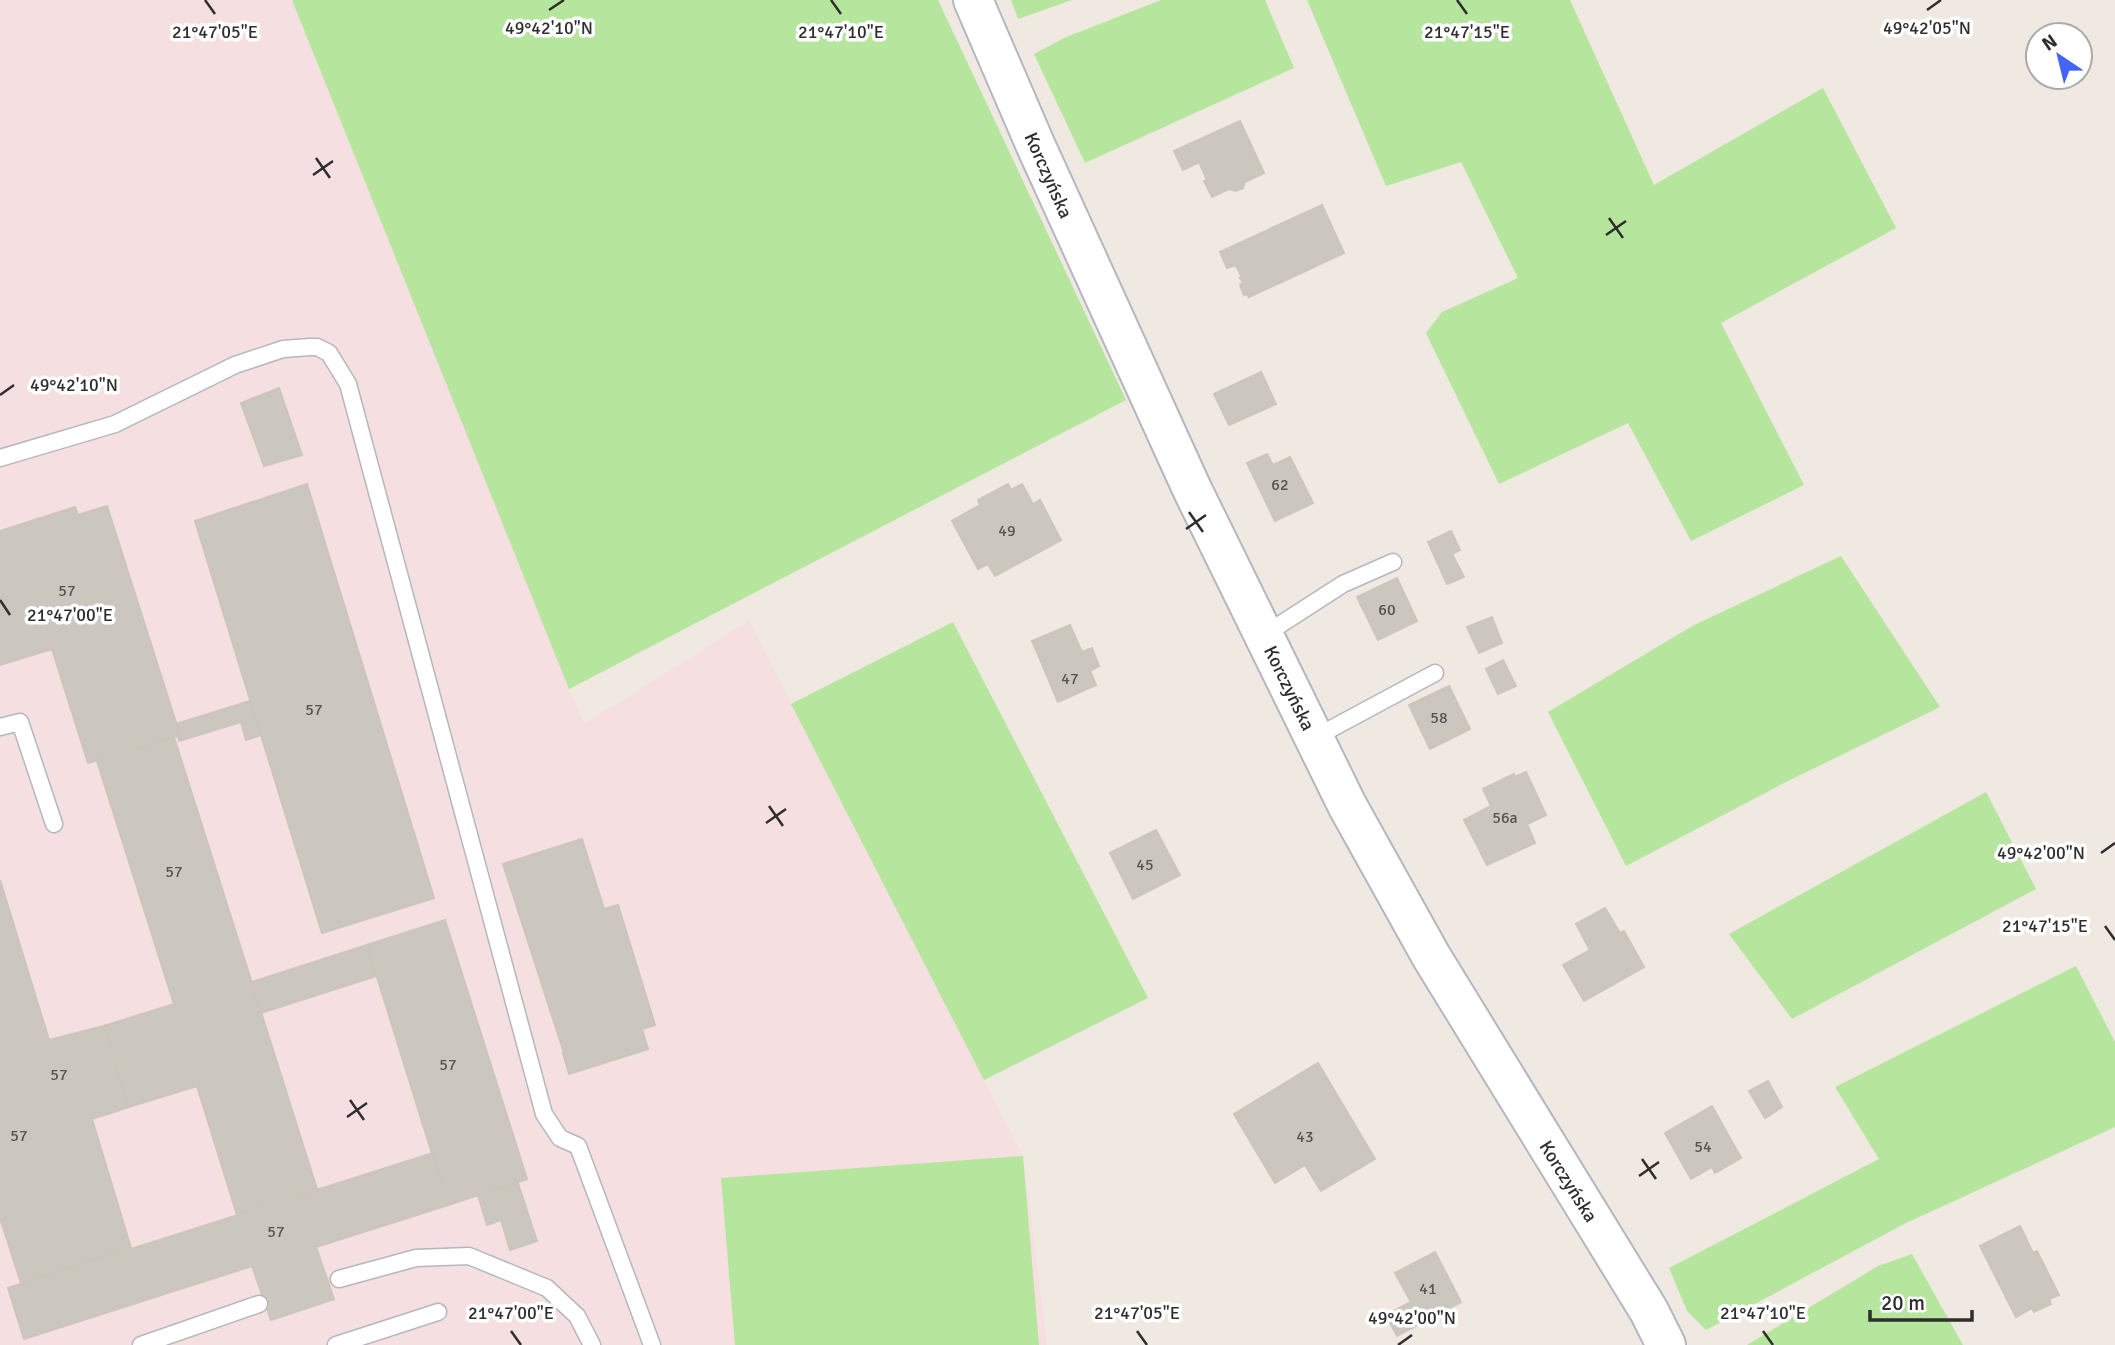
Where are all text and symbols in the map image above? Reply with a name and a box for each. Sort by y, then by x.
text: 49°42'10"N [505,17,593,39]
text: 49°42'05"N [1883,17,1971,39]
text: 21°47'05"E [172,21,258,43]
text: 21°47'10"E [798,21,884,43]
text: 21°47'15"E [1424,21,1510,43]
north arrow [2024,21,2094,91]
text: N [2038,29,2062,57]
street label: Korczyńska [1018,129,1078,222]
text: 49°42'10"N [30,374,118,396]
house number: 62 [1271,475,1289,495]
house number: 49 [998,521,1016,541]
house number: 57 [58,581,76,601]
house number: 60 [1378,600,1396,620]
text: 21°47'00"E [27,604,113,626]
street label: Korczyńska [1258,642,1320,735]
house number: 47 [1061,669,1079,689]
house number: 57 [305,700,323,720]
house number: 58 [1430,708,1448,728]
house number: 56a [1492,808,1518,828]
text: 49°42'00"N [1997,842,2085,864]
house number: 45 [1136,855,1154,875]
house number: 57 [165,862,183,882]
text: 21°47'15"E [2002,915,2088,937]
house number: 57 [439,1055,457,1075]
house number: 57 [50,1065,68,1085]
house number: 57 [10,1126,28,1146]
house number: 43 [1296,1127,1314,1147]
street label: Korczyńska [1534,1136,1603,1227]
house number: 54 [1694,1137,1712,1157]
house number: 57 [267,1222,285,1242]
scale bar [1870,1278,1972,1322]
house number: 41 [1419,1279,1437,1299]
text: 20 m [1881,1290,1925,1316]
text: 21°47'00"E [468,1302,554,1324]
text: 21°47'05"E [1094,1302,1180,1324]
text: 21°47'10"E [1720,1302,1806,1324]
text: 49°42'00"N [1368,1307,1456,1329]

